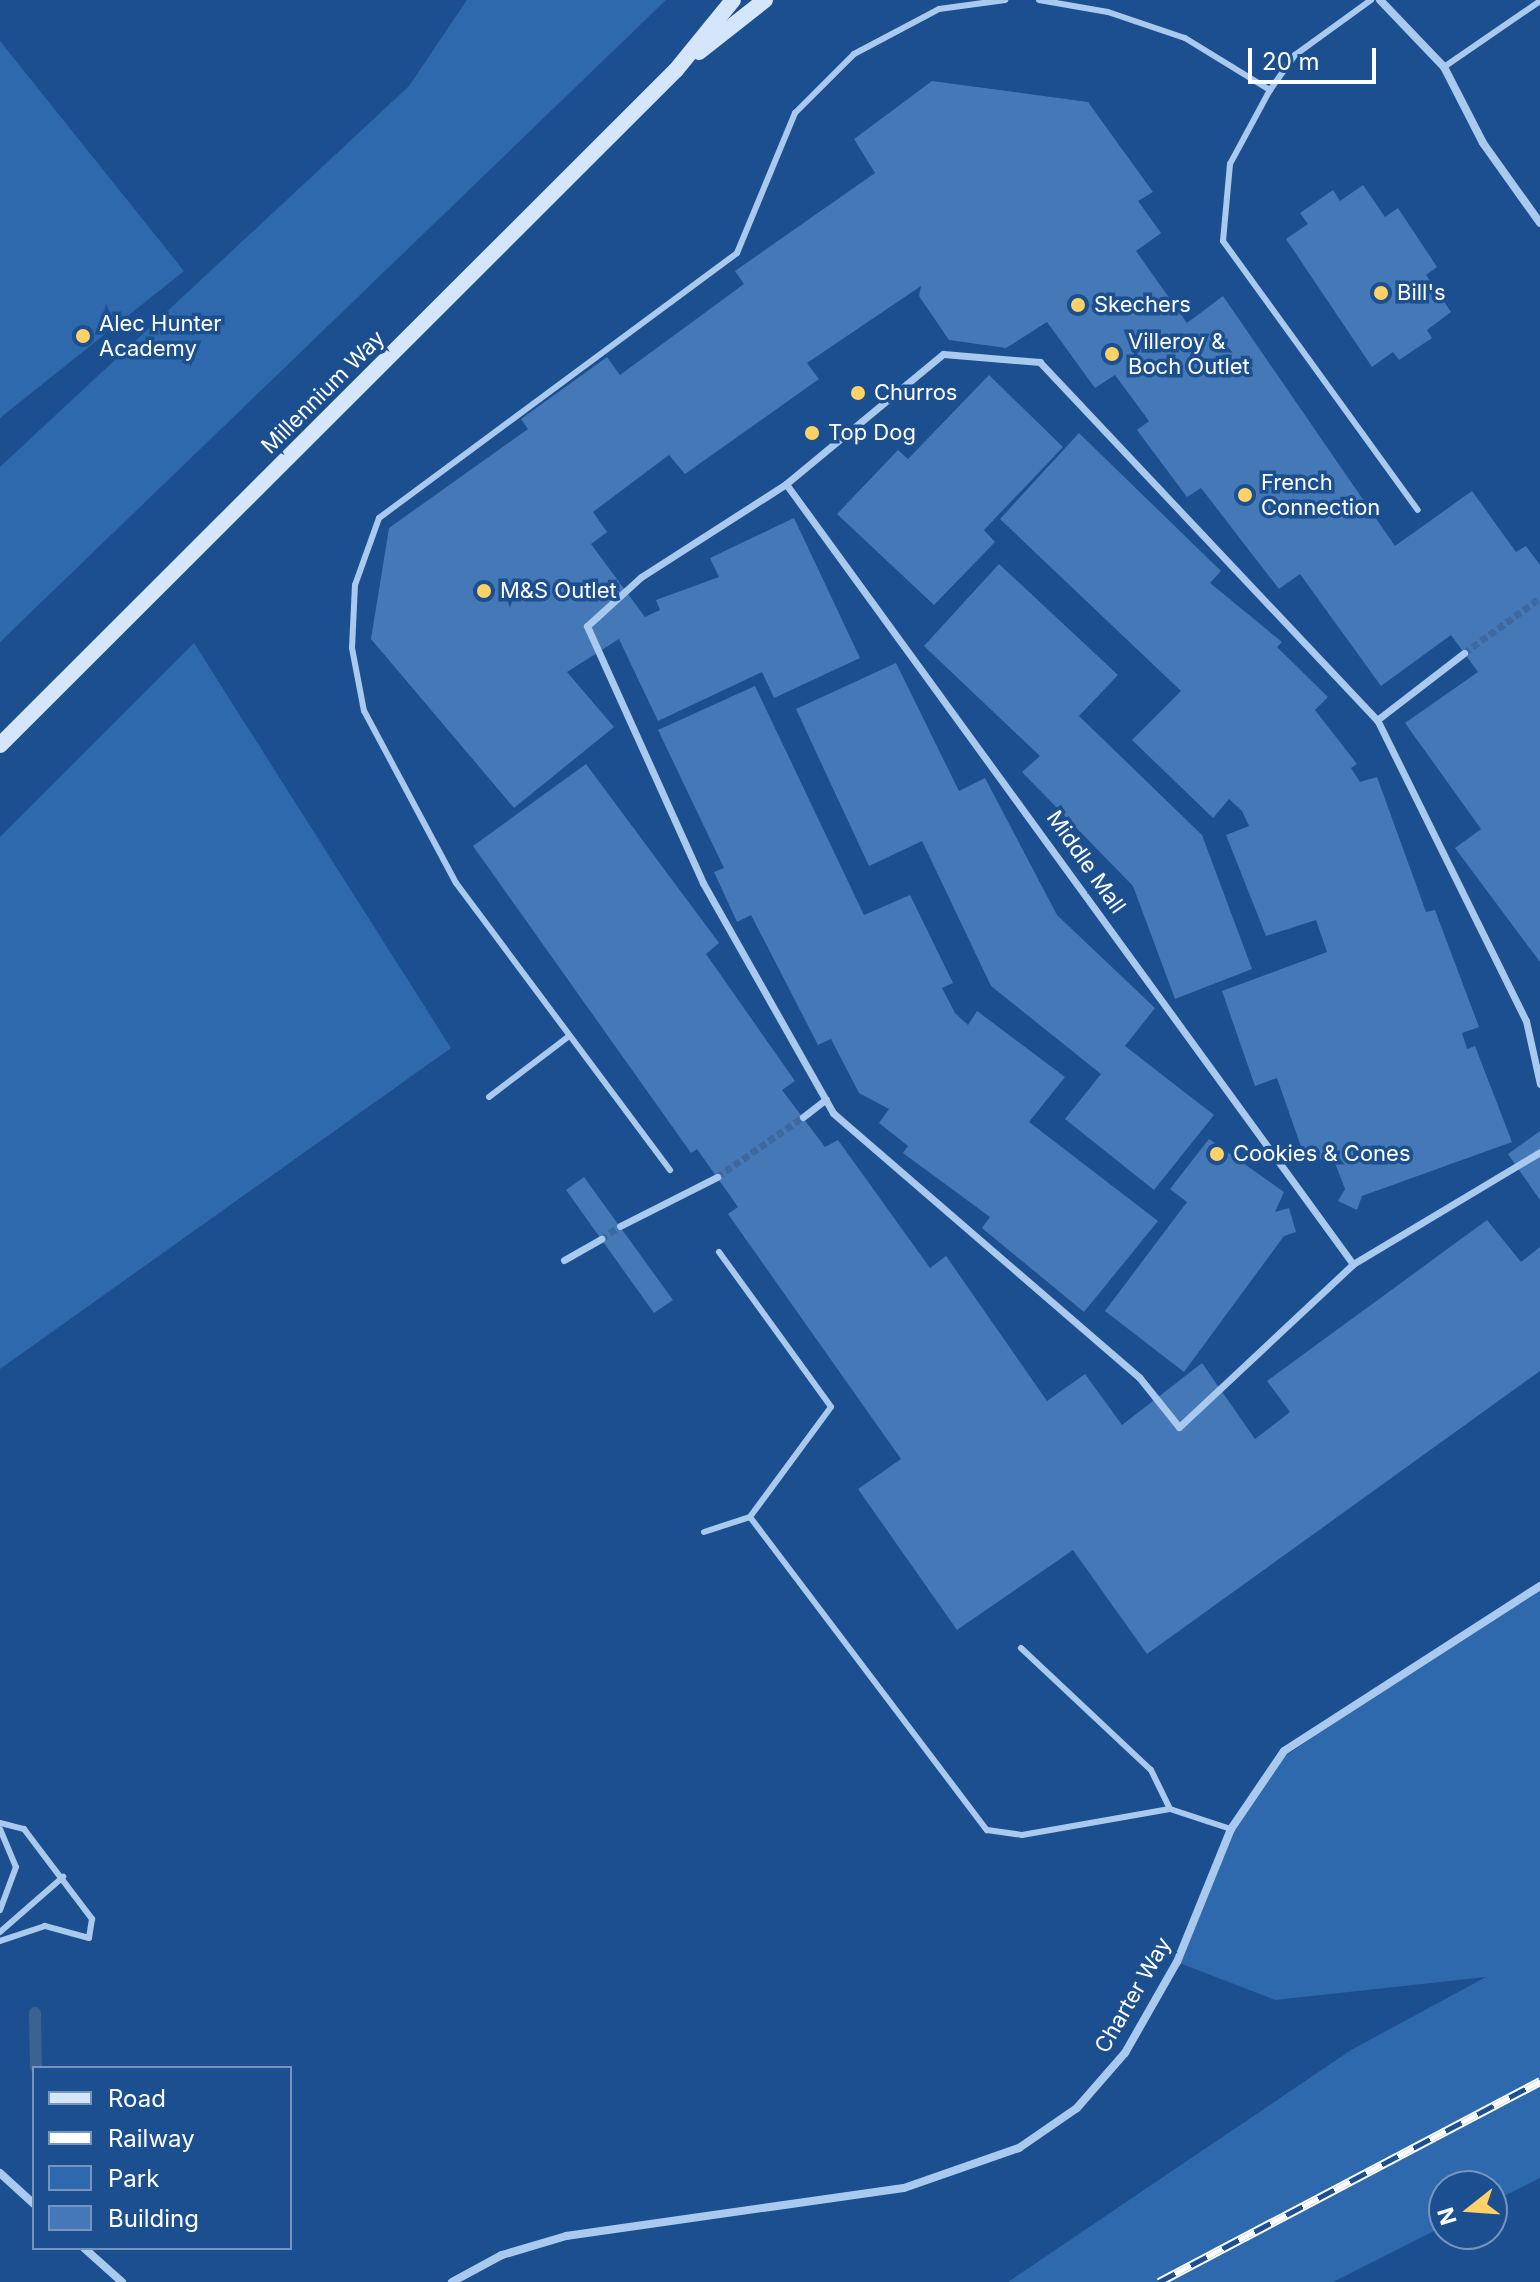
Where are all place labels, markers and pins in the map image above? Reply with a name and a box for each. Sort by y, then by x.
place label: Bill's [1397,280,1446,306]
marker: Bill's [1372,284,1390,302]
place label: Skechers [1094,292,1191,318]
marker: Skechers [1069,296,1087,314]
place label: Alec Hunter Academy [99,310,222,362]
marker: Alec Hunter Academy [74,327,92,345]
place label: Villeroy & Boch Outlet [1128,328,1250,380]
marker: Villeroy & Boch Outlet [1103,345,1121,363]
place label: Churros [874,380,957,406]
marker: Churros [849,384,867,402]
place label: Top Dog [828,420,916,446]
marker: Top Dog [803,424,821,442]
place label: French Connection [1261,469,1380,520]
marker: French Connection [1236,486,1254,504]
place label: M&S Outlet [500,578,617,604]
marker: M&S Outlet [475,582,493,600]
place label: Cookies & Cones [1233,1141,1411,1167]
marker: Cookies & Cones [1208,1145,1226,1163]

